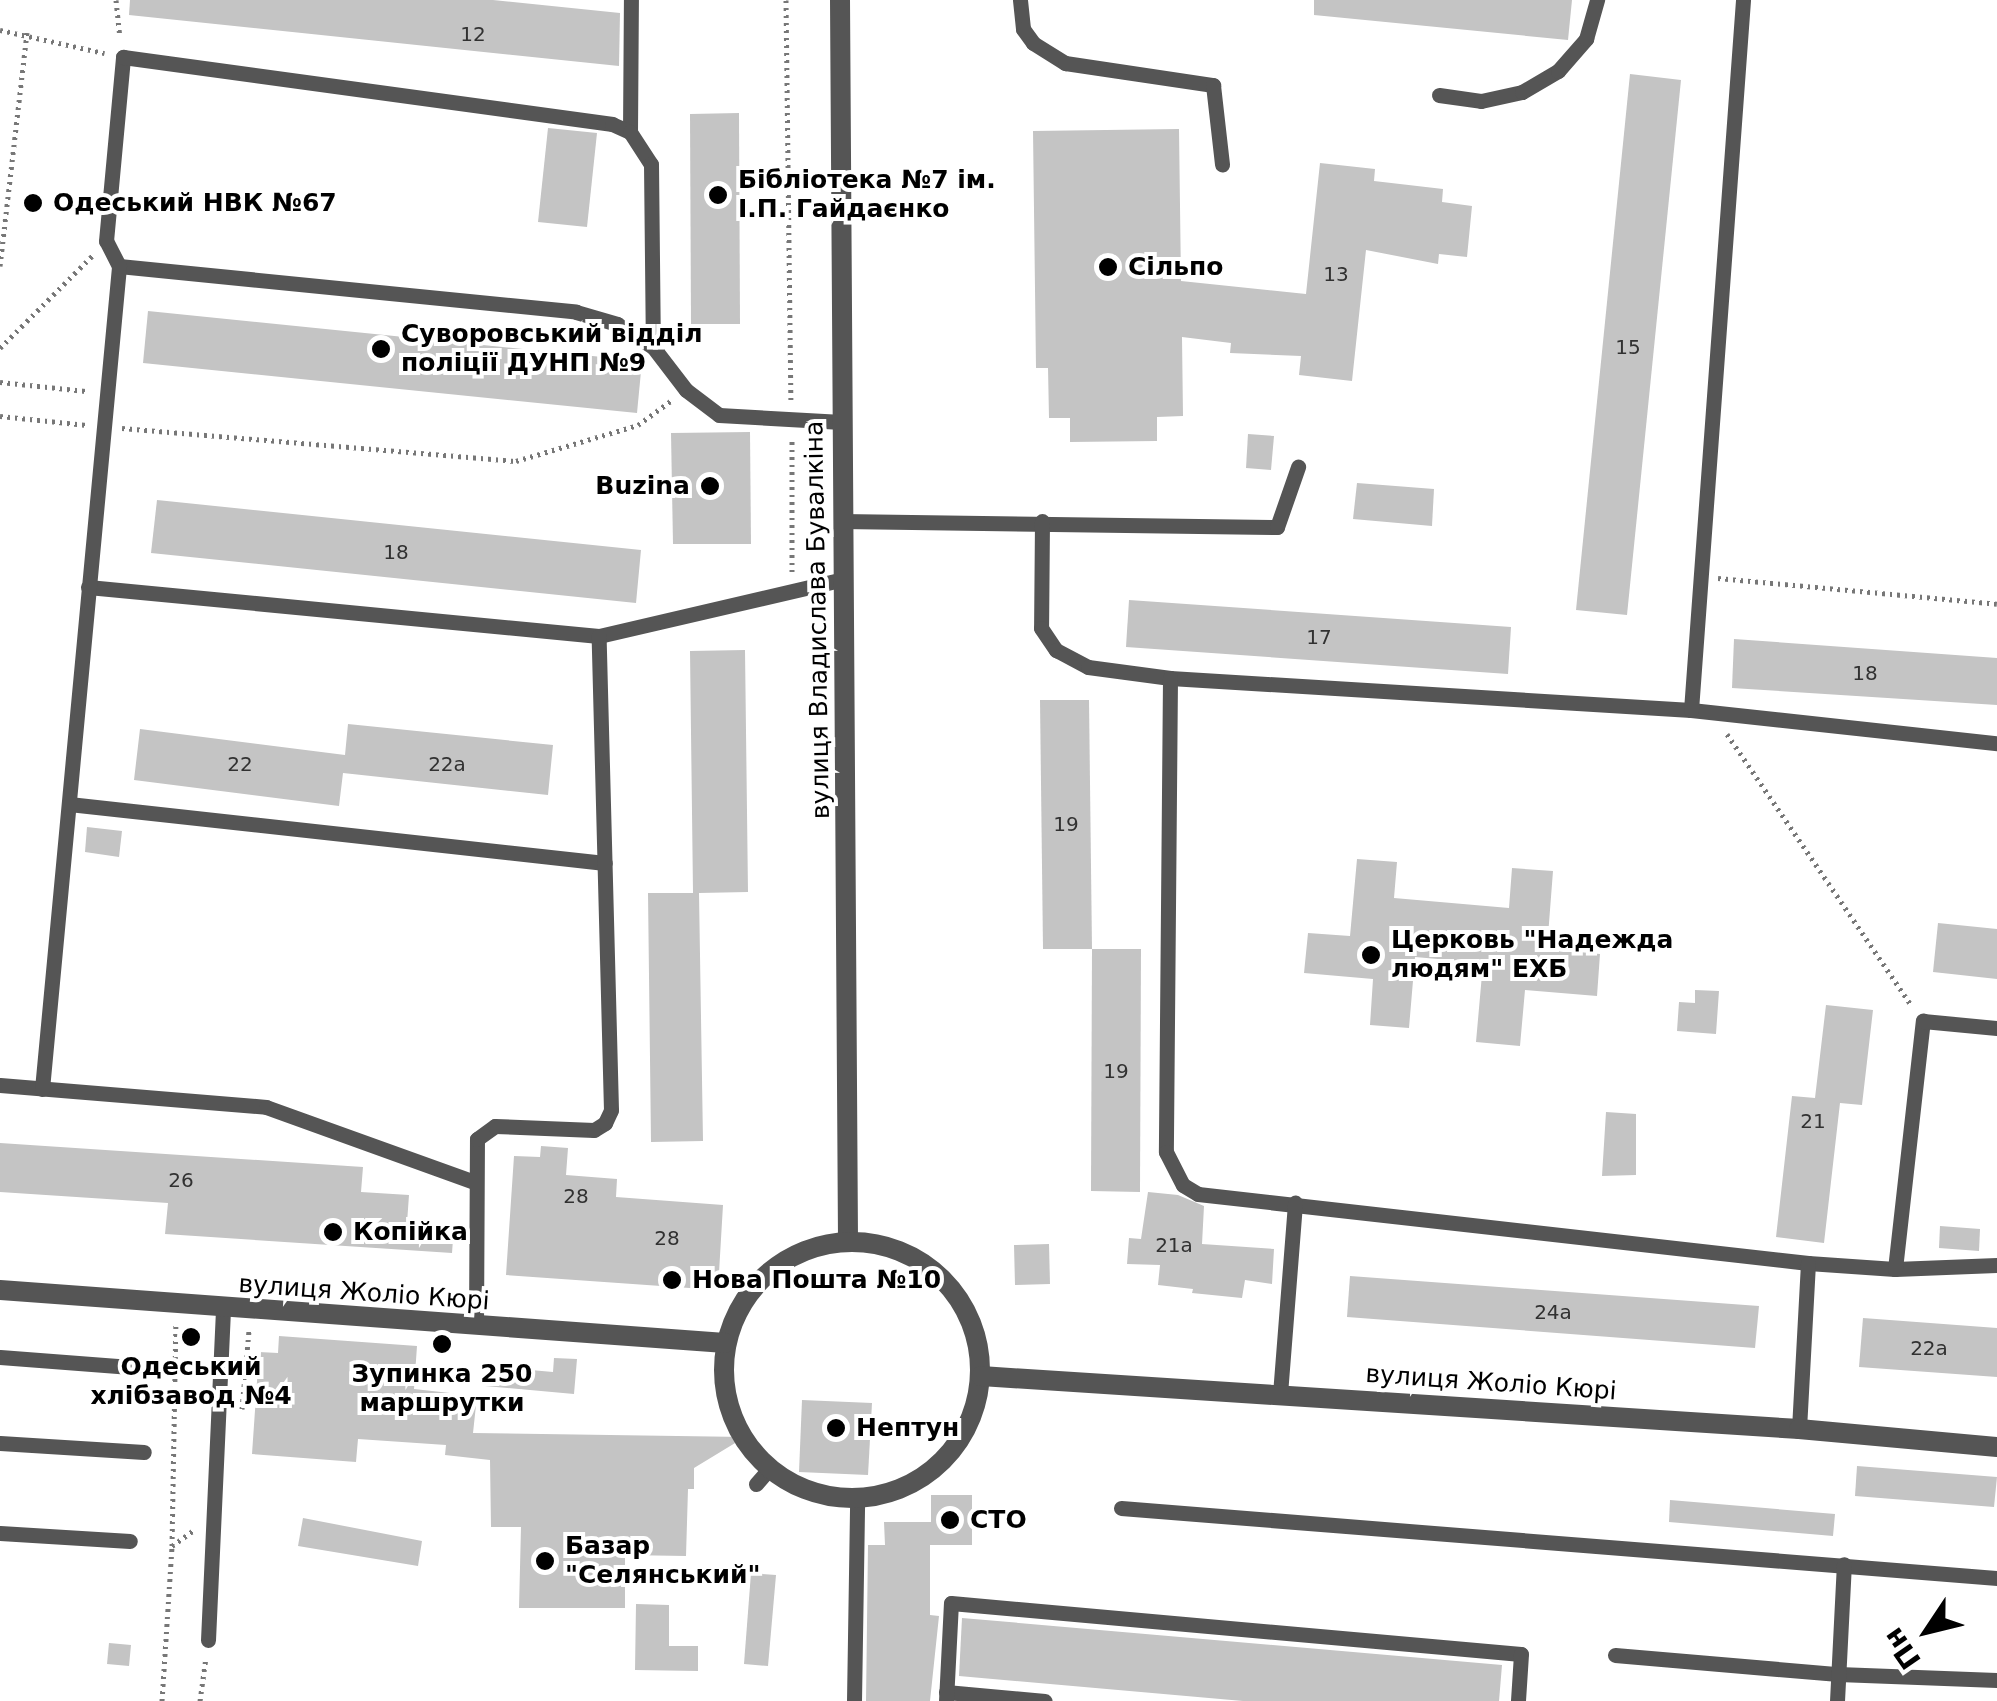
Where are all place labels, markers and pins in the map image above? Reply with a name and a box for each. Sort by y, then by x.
place label: Бібліотека №7 ім. І.П. Гайдаєнко [738,166,996,225]
marker: Бібліотека №7 ім. І.П. Гайдаєнко [707,184,729,206]
place label: Одеський НВК №67 [53,188,337,218]
marker: Одеський НВК №67 [22,192,44,214]
place label: Сільпо [1128,252,1223,282]
marker: Сільпо [1097,256,1119,278]
place label: Суворовський відділ поліції ДУНП №9 [401,320,703,379]
marker: Суворовський відділ поліції ДУНП №9 [370,338,392,360]
place label: Buzina [595,471,690,501]
marker: Buzina [699,475,721,497]
place label: Церковь "Надежда людям" ЕХБ [1391,926,1673,985]
marker: Церковь "Надежда людям" ЕХБ [1360,944,1382,966]
place label: Копійка [353,1217,468,1247]
marker: Копійка [322,1221,344,1243]
place label: Нова Пошта №10 [692,1265,941,1295]
marker: Нова Пошта №10 [661,1269,683,1291]
marker: Одеський хлібзавод №4 [180,1326,202,1348]
marker: Зупинка 250 маршрутки [431,1333,453,1355]
place label: Одеський хлібзавод №4 [90,1353,292,1412]
place label: Зупинка 250 маршрутки [352,1360,532,1419]
place label: Нептун [856,1413,959,1443]
marker: Нептун [825,1417,847,1439]
place label: СТО [970,1505,1027,1535]
marker: СТО [939,1509,961,1531]
place label: Базар "Селянський" [565,1532,761,1591]
marker: Базар "Селянський" [534,1550,556,1572]

